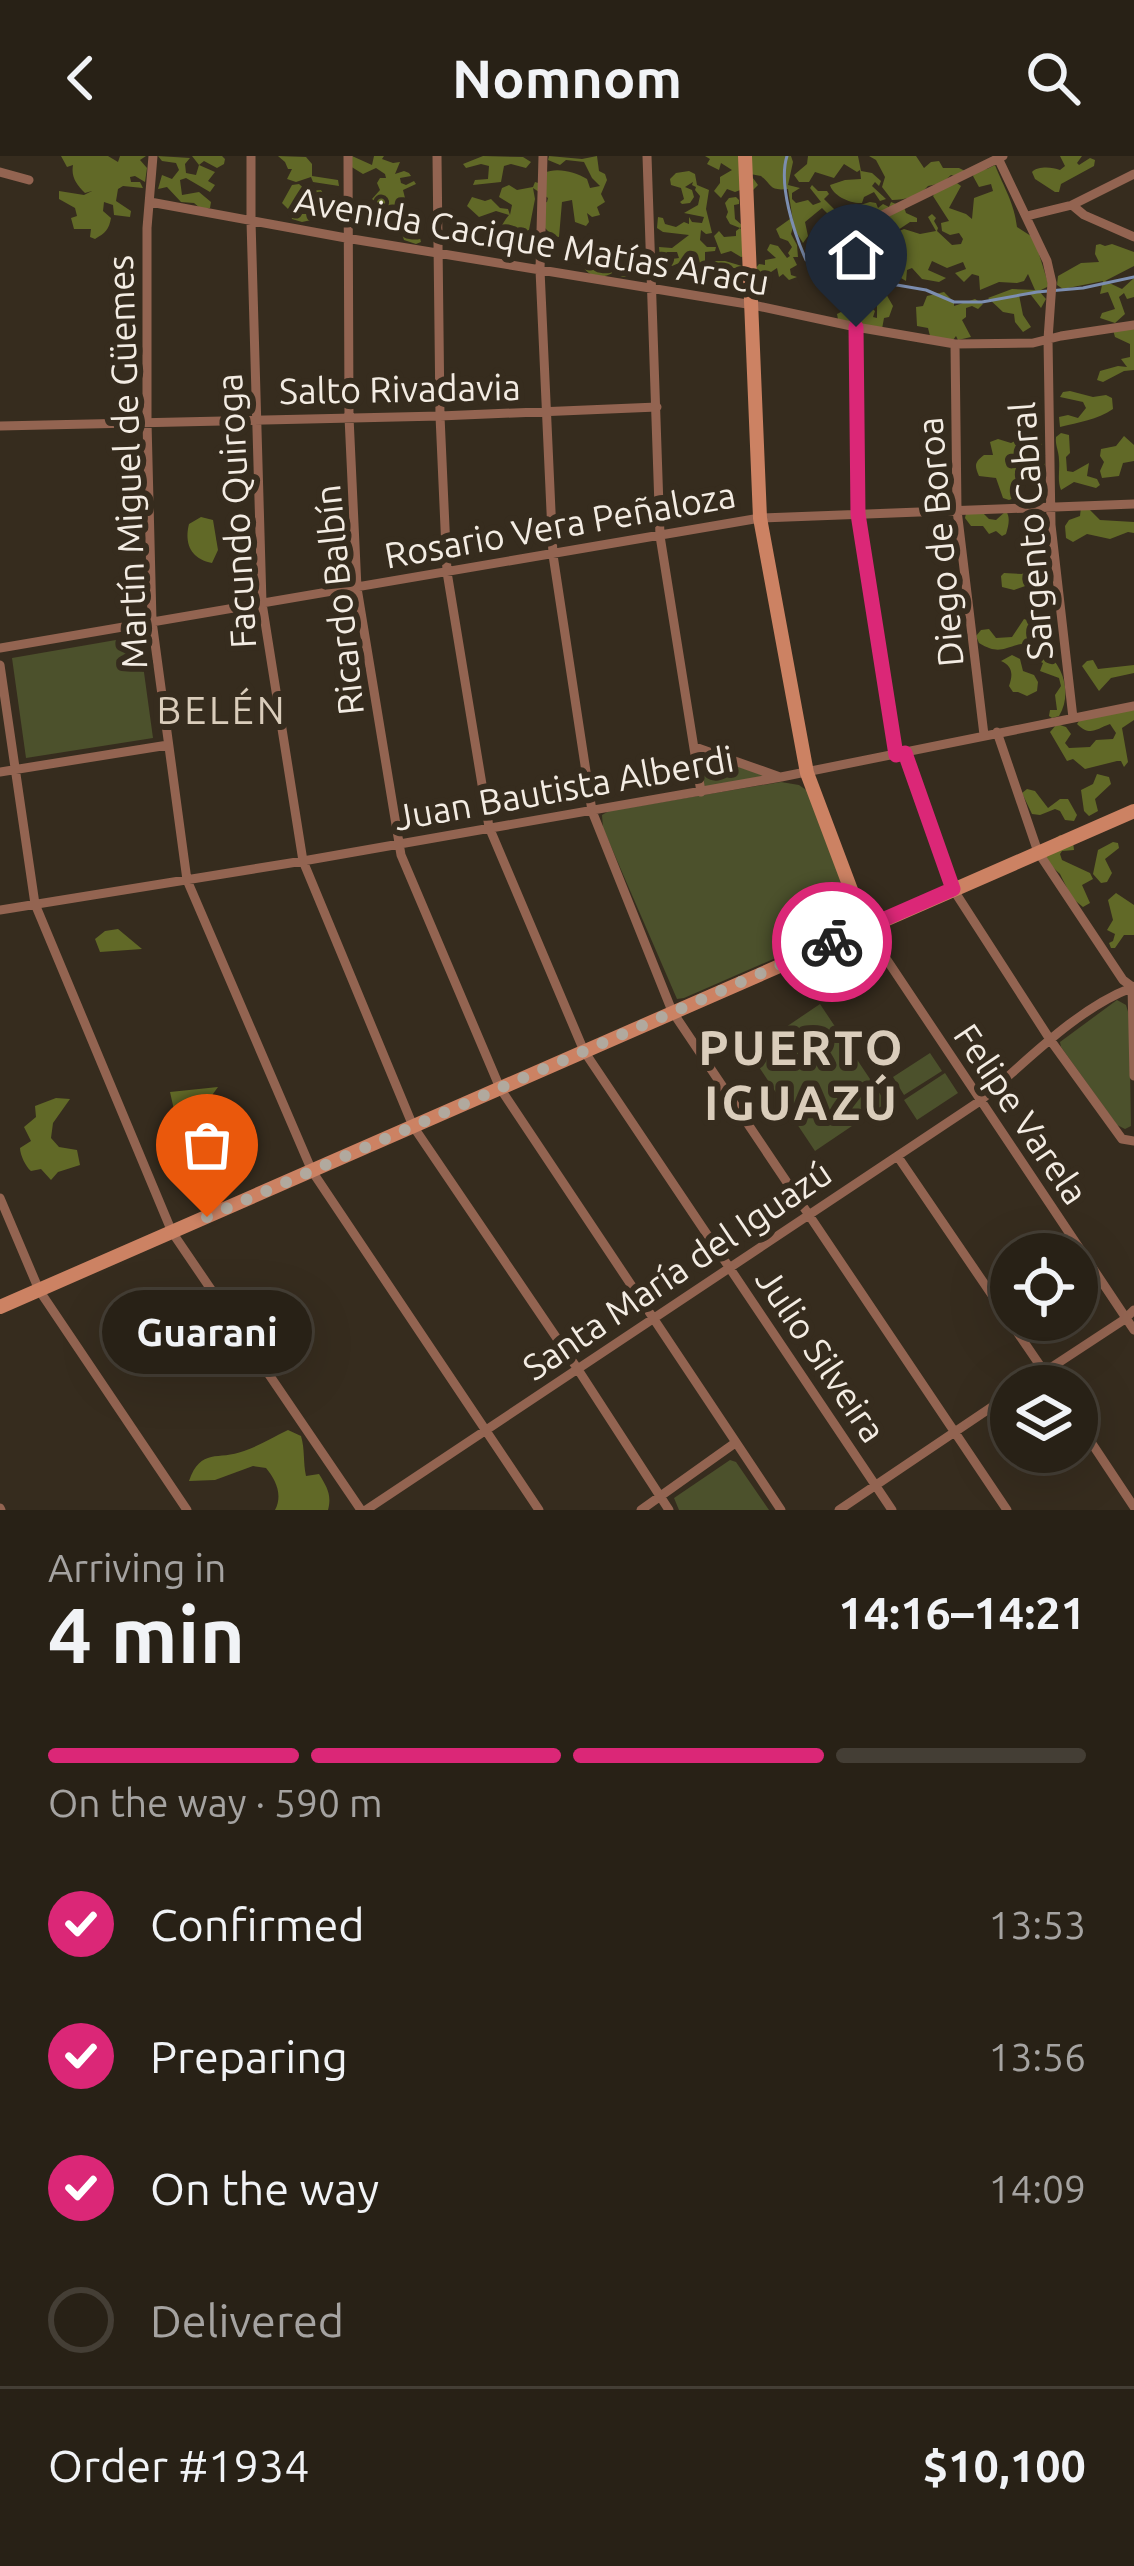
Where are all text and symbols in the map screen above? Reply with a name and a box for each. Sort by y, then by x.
icon: back [48,45,114,111]
icon: search [1020,45,1086,111]
text: Nomnom [452,48,682,108]
street label: Avenida Cacique Matías Aracu [292,179,773,302]
pin [805,204,907,327]
icon: home [823,222,889,288]
street label: Martín Miguel de Güemes [99,254,154,670]
street label: Salto Rivadavia [279,366,521,411]
street label: Facundo Quiroga [208,372,263,650]
street label: Sargento Cabral [1001,401,1060,662]
street label: Diego de Boroa [908,416,971,669]
street label: Rosario Vera Peñaloza [381,473,739,576]
street label: Ricardo Balbín [306,483,371,717]
district label: BELÉN [156,687,288,731]
street label: Juan Bautista Alberdi [391,737,737,838]
courier [772,882,892,1002]
icon: bike [799,909,865,975]
street label: Felipe Varela [946,1016,1097,1212]
district label: PUERTO IGUAZÚ [698,1020,906,1129]
pin [156,1094,258,1217]
icon: bag [174,1112,240,1178]
street label: Santa María del Iguazú [515,1151,838,1388]
map controls [990,1233,1098,1473]
button: locate [990,1233,1098,1341]
street label: Julio Silveira [748,1260,895,1450]
callout: Guarani [102,1289,312,1373]
text: Guarani [136,1310,278,1353]
button: layers [990,1365,1098,1473]
text: Arriving in [48,1546,226,1589]
text: 14:16–14:21 [838,1587,1086,1638]
text: 4 min [48,1590,245,1678]
text: On the way · 590 m [48,1781,383,1824]
icon: check [48,1891,114,1957]
text: Confirmed [150,1899,365,1950]
text: 13:53 [988,1903,1086,1946]
icon: check [48,2023,114,2089]
text: Preparing [150,2031,348,2082]
text: 13:56 [988,2035,1086,2078]
icon: check [48,2155,114,2221]
text: On the way [150,2163,379,2214]
text: 14:09 [988,2167,1086,2210]
text: Delivered [150,2295,344,2346]
text: Order #1934 [48,2440,310,2491]
text: $10,100 [923,2440,1086,2491]

